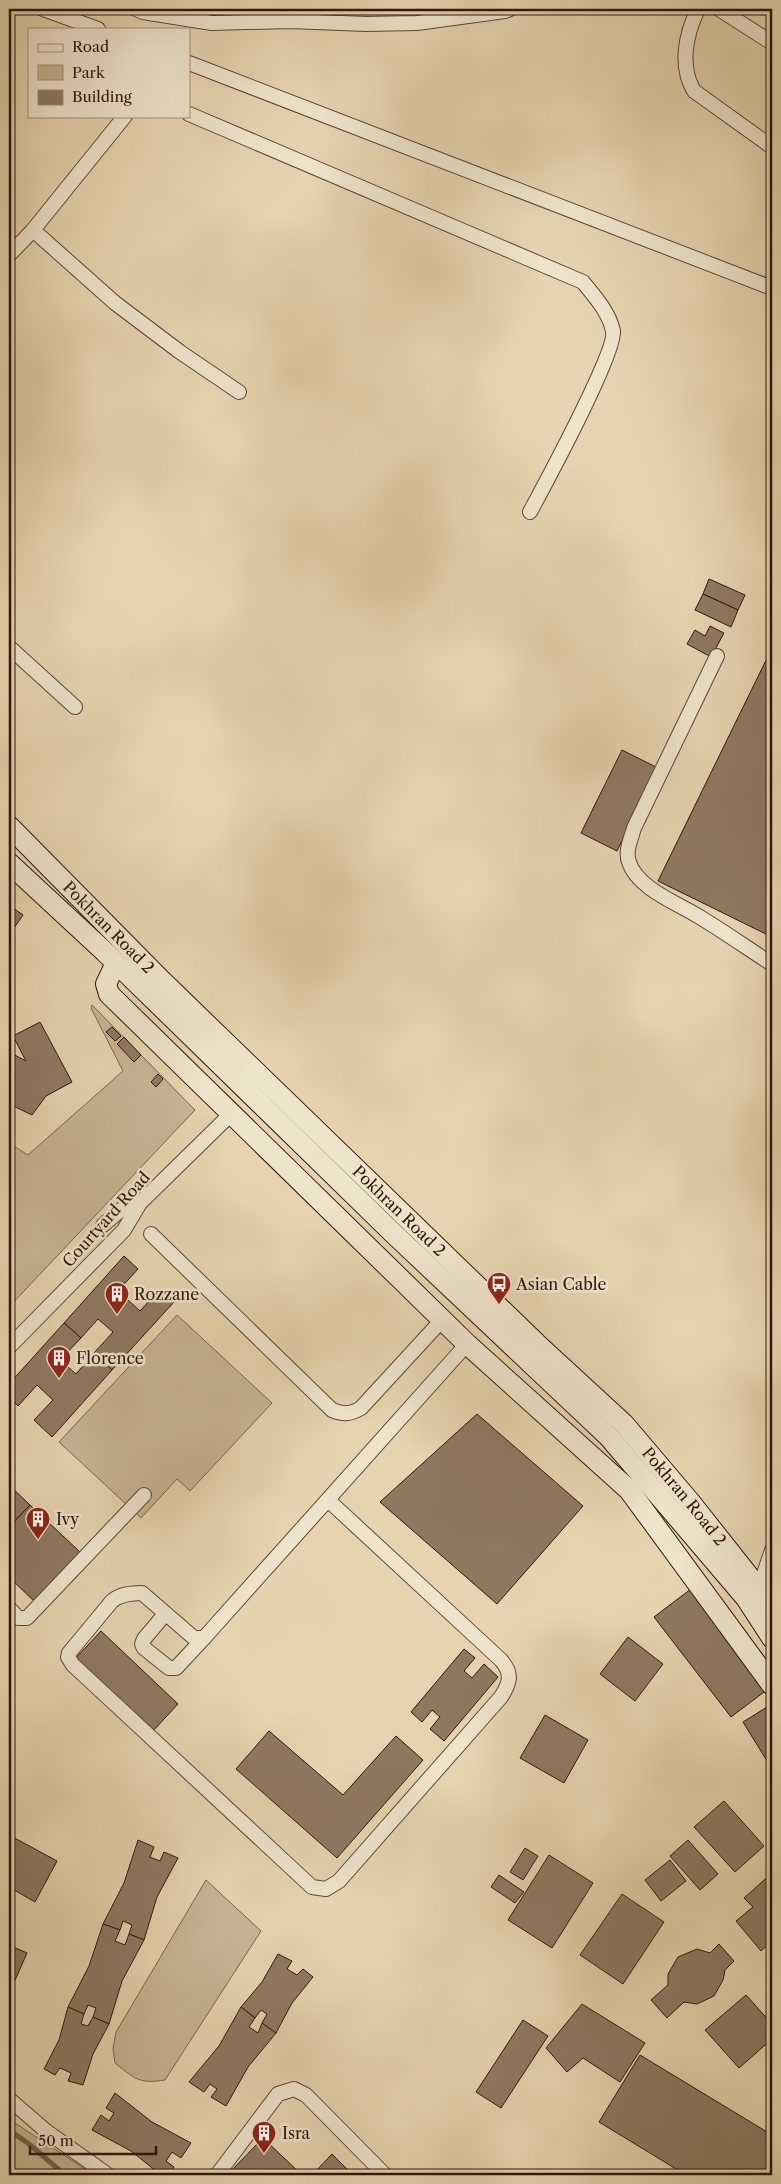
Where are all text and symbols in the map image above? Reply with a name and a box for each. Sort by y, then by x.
legend [28,28,190,118]
text: Road [72,37,109,56]
text: Park [72,63,106,82]
text: Building [72,87,132,106]
street label: Pokhran Road 2 [59,877,159,977]
street label: Pokhran Road 2 [349,1161,450,1260]
street label: Courtyard Road [58,1167,154,1271]
bus stop icon: Asian Cable [486,1271,512,1305]
place label: Asian Cable [515,1274,607,1294]
building icon: Rozzane [104,1281,130,1315]
place label: Rozzane [134,1284,199,1304]
building icon: Florence [46,1345,72,1379]
place label: Florence [76,1348,144,1368]
street label: Pokhran Road 2 [638,1443,731,1550]
building icon: Ivy [25,1506,51,1540]
place label: Ivy [56,1509,80,1529]
building icon: Isra [251,2120,277,2154]
place label: Isra [282,2123,311,2143]
scale bar [30,2124,156,2156]
text: 50 m [38,2131,74,2150]

